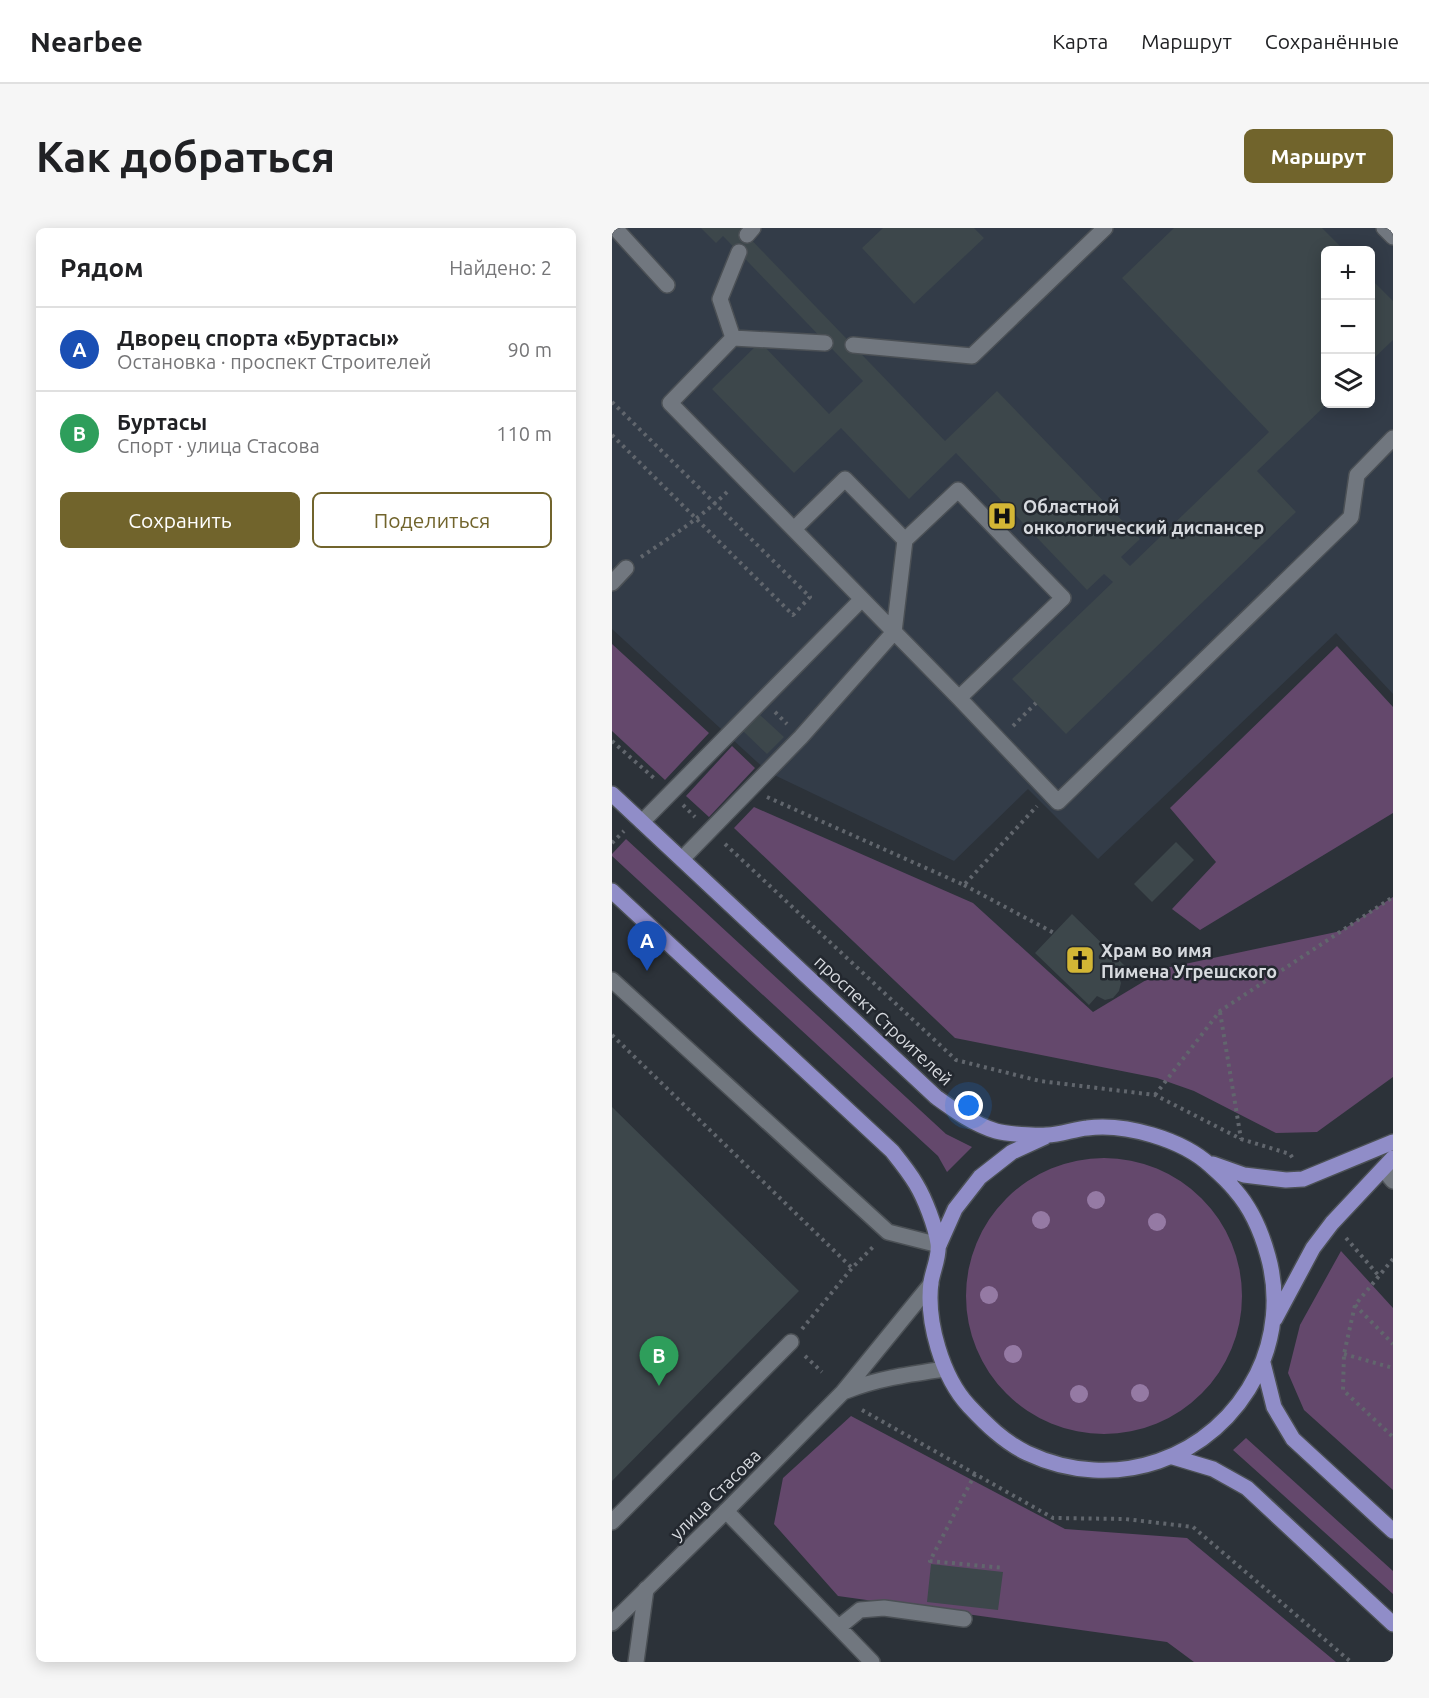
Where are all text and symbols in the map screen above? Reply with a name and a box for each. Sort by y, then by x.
text: Nearbee [30,26,143,57]
text: Карта [1052,29,1108,53]
text: Маршрут [1141,29,1232,53]
text: Сохранённые [1265,29,1399,53]
button: Маршрут [1244,129,1393,183]
text: Как добраться [36,133,335,180]
map controls [1321,246,1375,408]
button: + [1321,246,1375,300]
text: Рядом [60,253,144,282]
text: Найдено: 2 [449,256,552,279]
button: − [1321,300,1375,354]
text: Дворец спорта «Буртасы» [117,325,399,350]
text: A [72,338,87,361]
text: 90 m [508,338,552,361]
text: Остановка · проспект Строителей [117,350,431,373]
button: layers [1321,354,1375,408]
text: Буртасы [117,409,207,434]
text: B [73,422,86,445]
text: 110 m [496,422,552,445]
text: Спорт · улица Стасова [117,434,320,457]
button: Сохранить [60,492,300,548]
button: Поделиться [312,492,552,548]
place label: Областной онкологический диспансер [1023,496,1264,537]
hospital icon: Областной онкологический диспансер [986,500,1018,532]
pin: A [627,922,666,971]
place label: Храм во имя Пимена Угрешского [1101,940,1277,981]
church icon: Храм во имя Пимена Угрешского [1064,944,1096,976]
street label: проспект Строителей [811,951,957,1089]
your location [954,1091,983,1120]
pin: B [640,1336,678,1386]
street label: улица Стасова [666,1445,764,1543]

